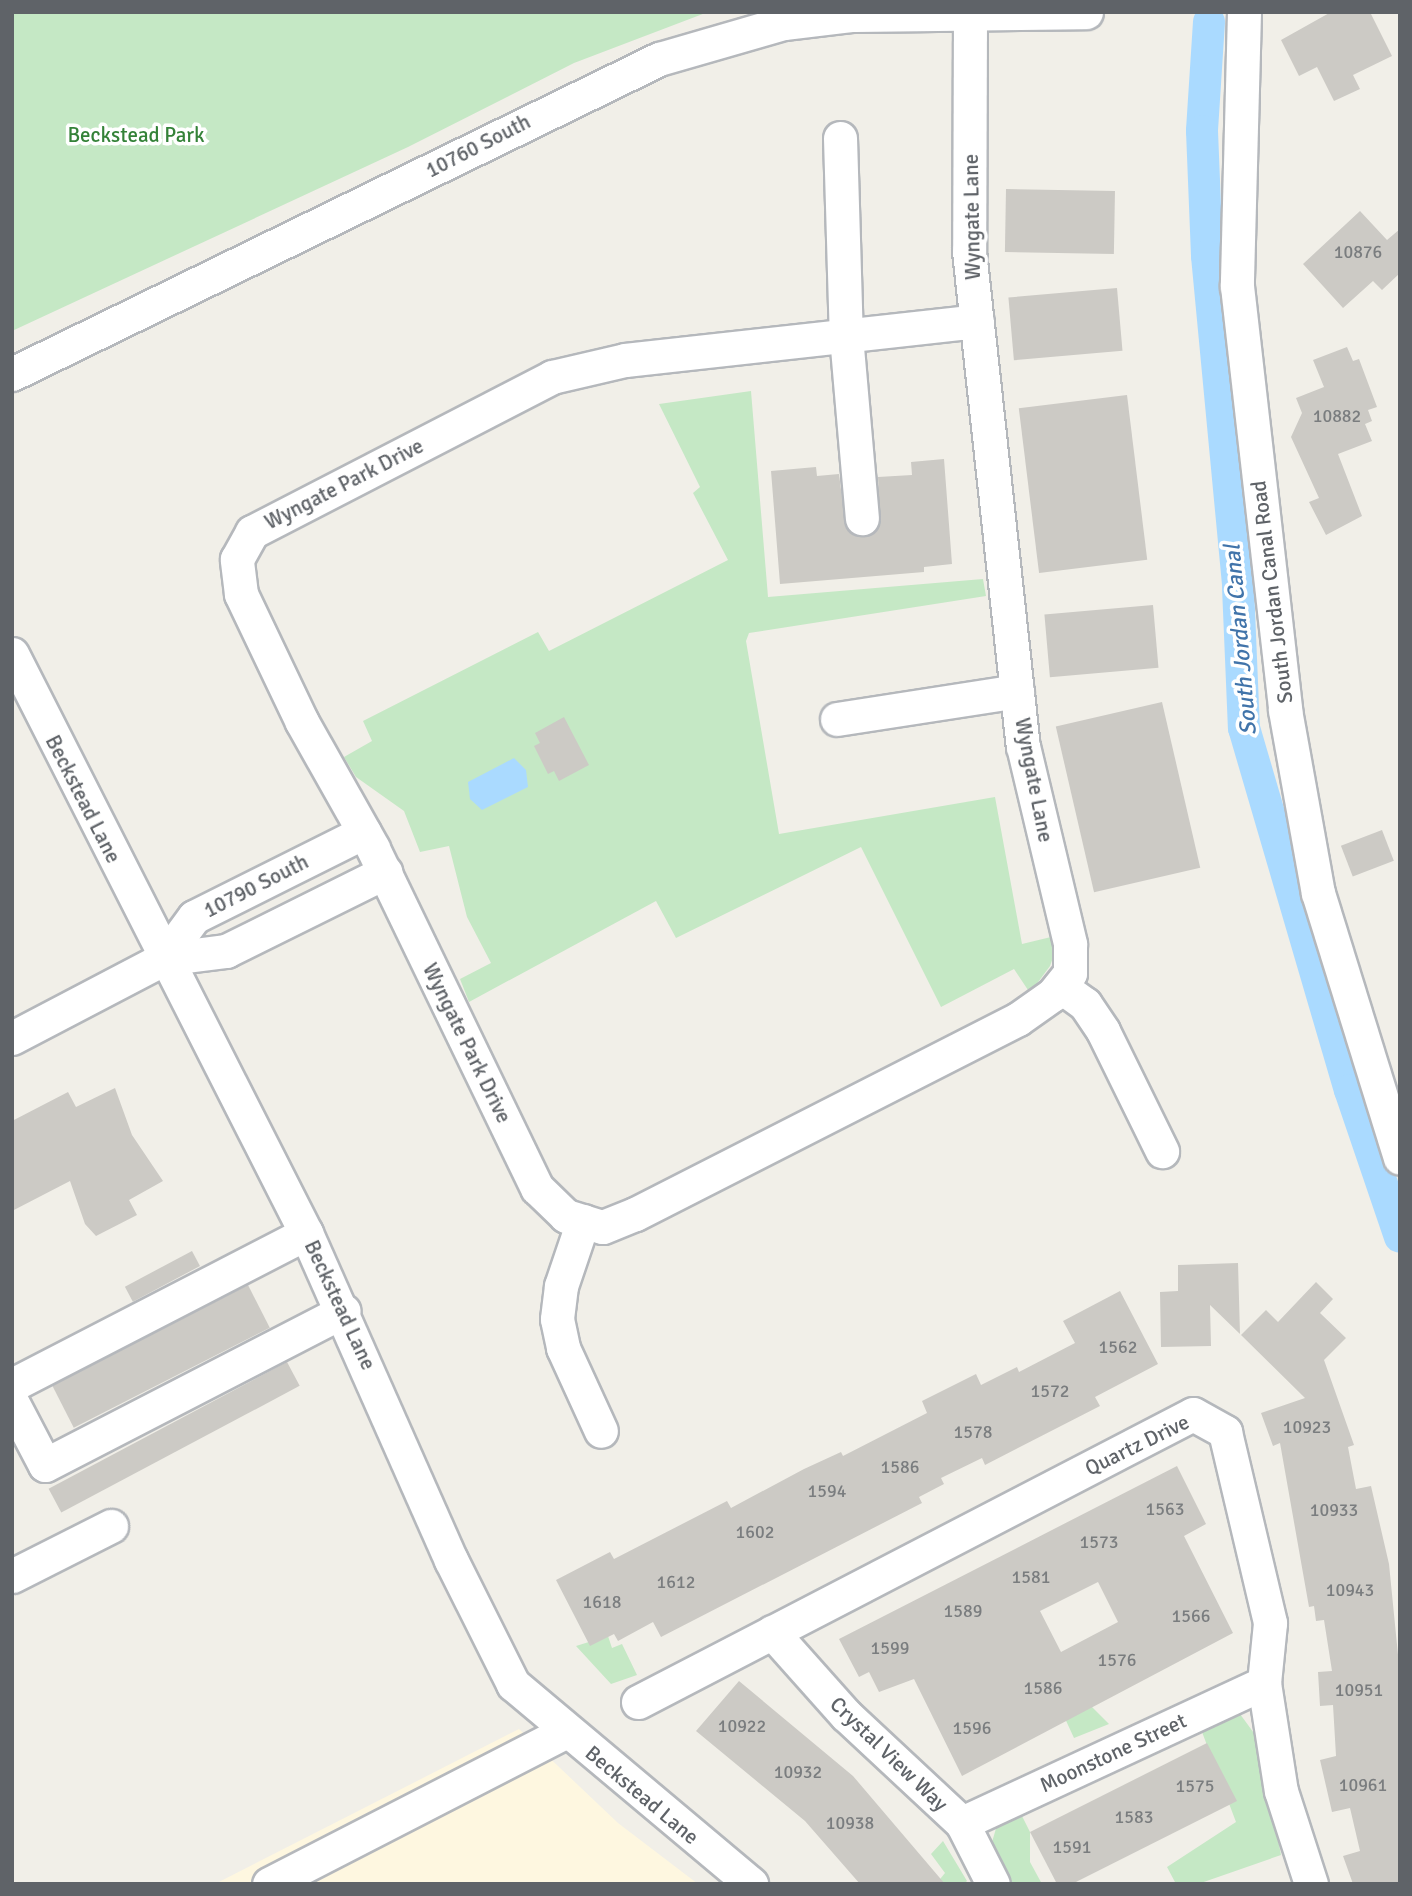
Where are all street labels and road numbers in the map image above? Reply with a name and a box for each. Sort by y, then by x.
street label: 10760 South [421,109,535,183]
street label: Wyngate Lane [958,154,986,280]
street label: Wyngate Park Drive [260,433,428,535]
street label: South Jordan Canal Road [1246,479,1298,705]
street label: Wyngate Lane [1010,716,1058,844]
street label: Beckstead Lane [40,731,126,867]
street label: 10790 South [199,849,313,923]
street label: Wyngate Park Drive [417,959,517,1127]
street label: Beckstead Lane [299,1236,381,1374]
street label: Quartz Drive [1081,1409,1193,1481]
street label: Crystal View Way [825,1691,953,1817]
street label: Moonstone Street [1036,1708,1190,1798]
street label: Beckstead Lane [580,1740,704,1850]

